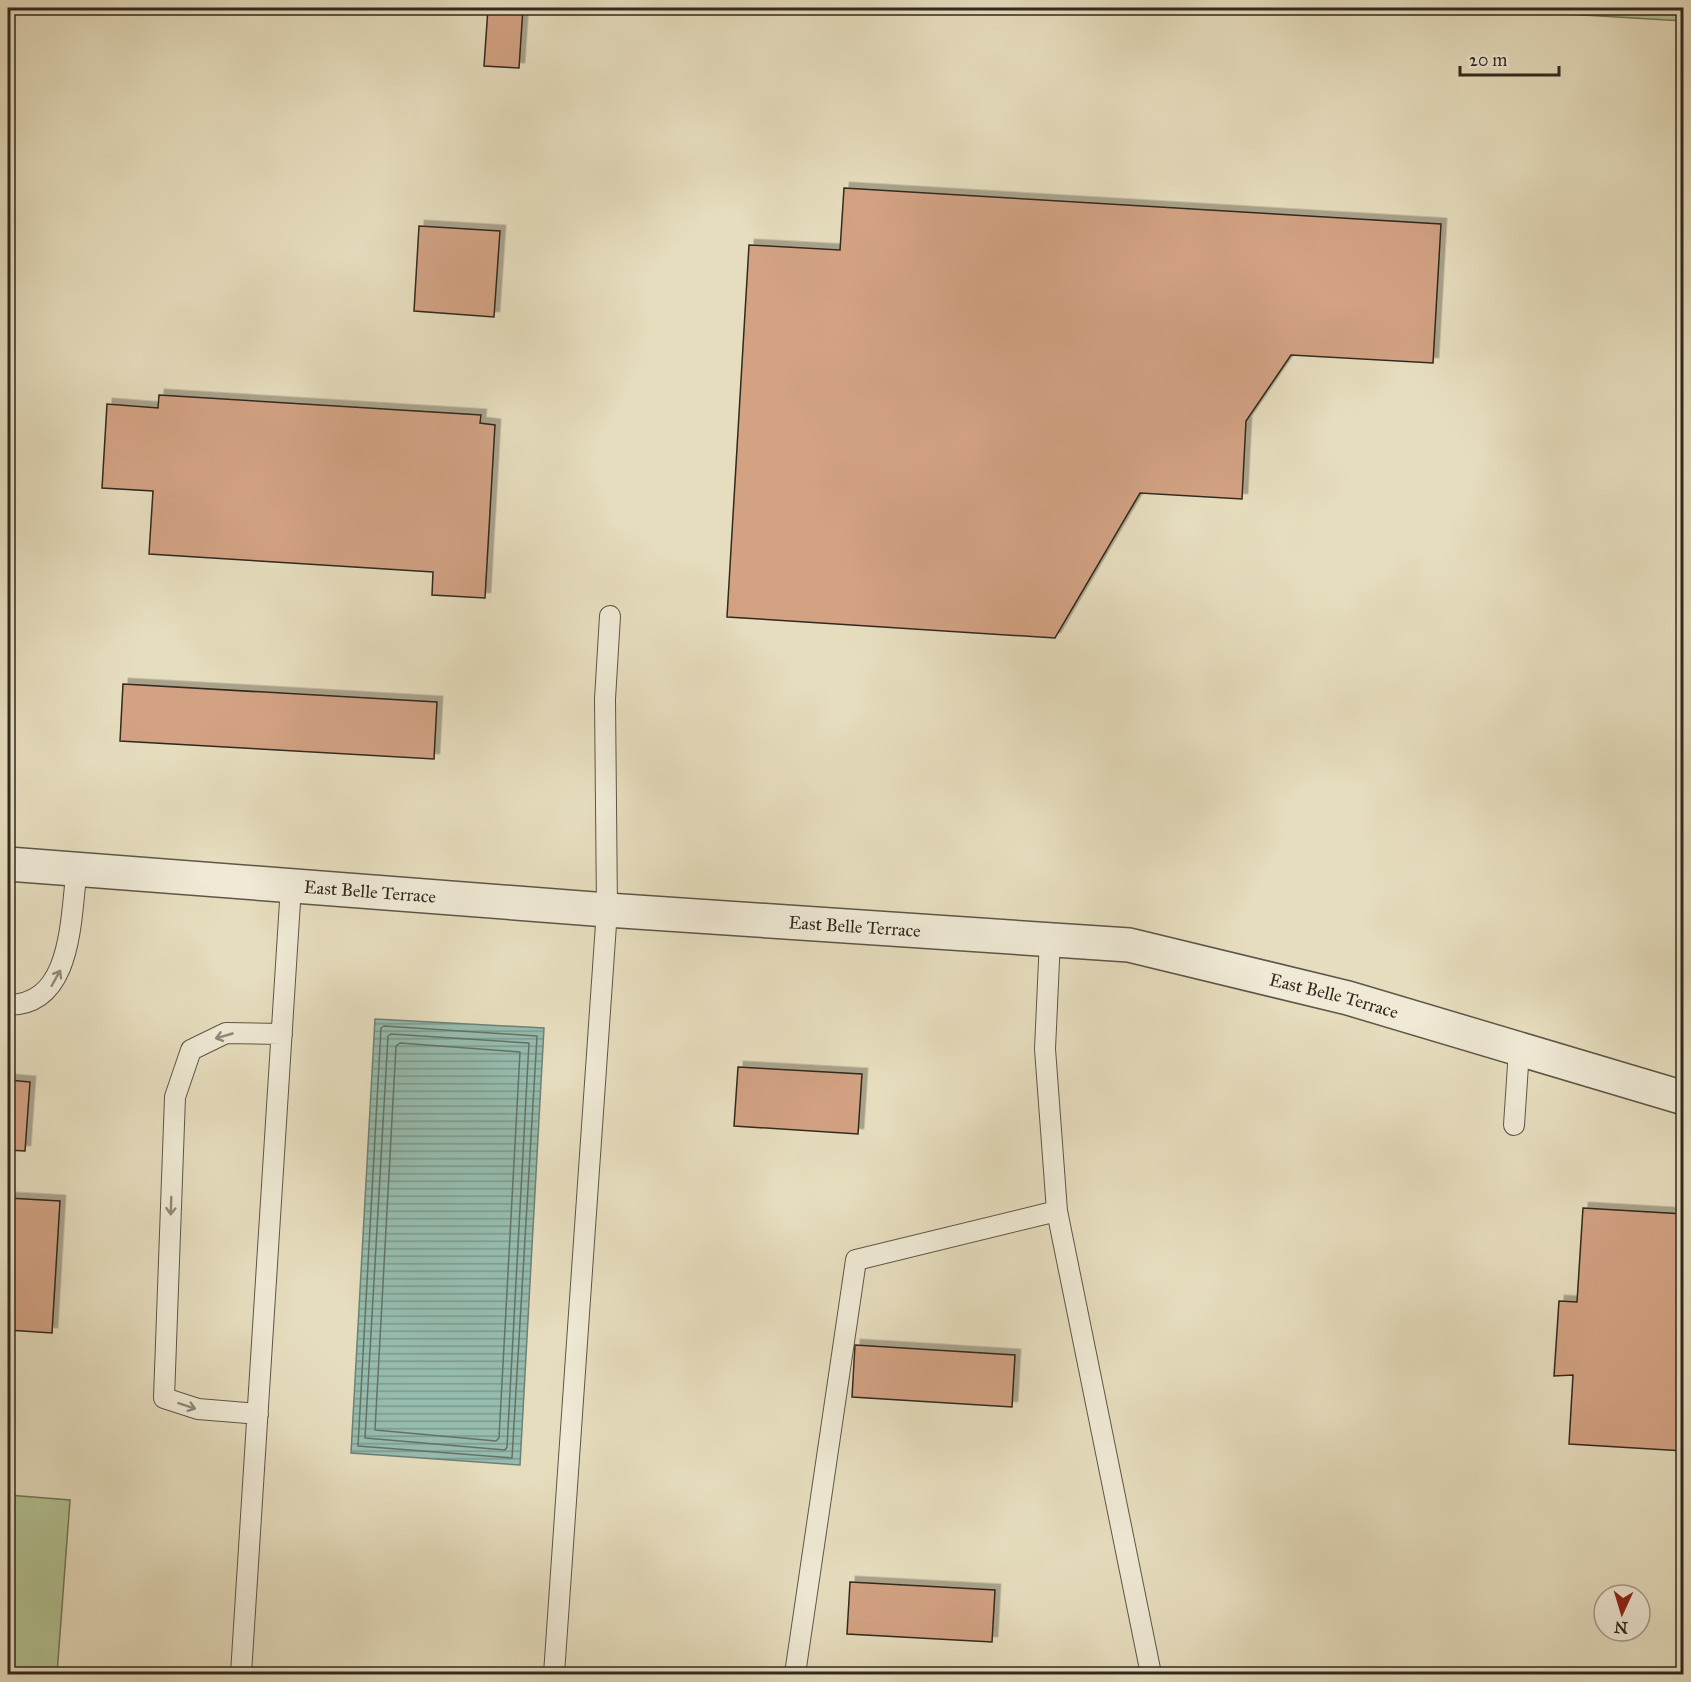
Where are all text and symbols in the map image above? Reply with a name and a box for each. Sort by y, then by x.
scale bar [1460,39,1559,77]
text: 20 m [1469,49,1507,71]
street label: East Belle Terrace [303,876,437,908]
street label: East Belle Terrace [788,911,921,942]
street label: East Belle Terrace [1267,968,1401,1023]
one-way arrow [50,970,62,987]
one-way arrow [215,1031,234,1042]
one-way arrow [165,1195,177,1215]
one-way arrow [177,1401,196,1412]
north arrow [1592,1583,1652,1643]
text: N [1613,1617,1628,1637]

